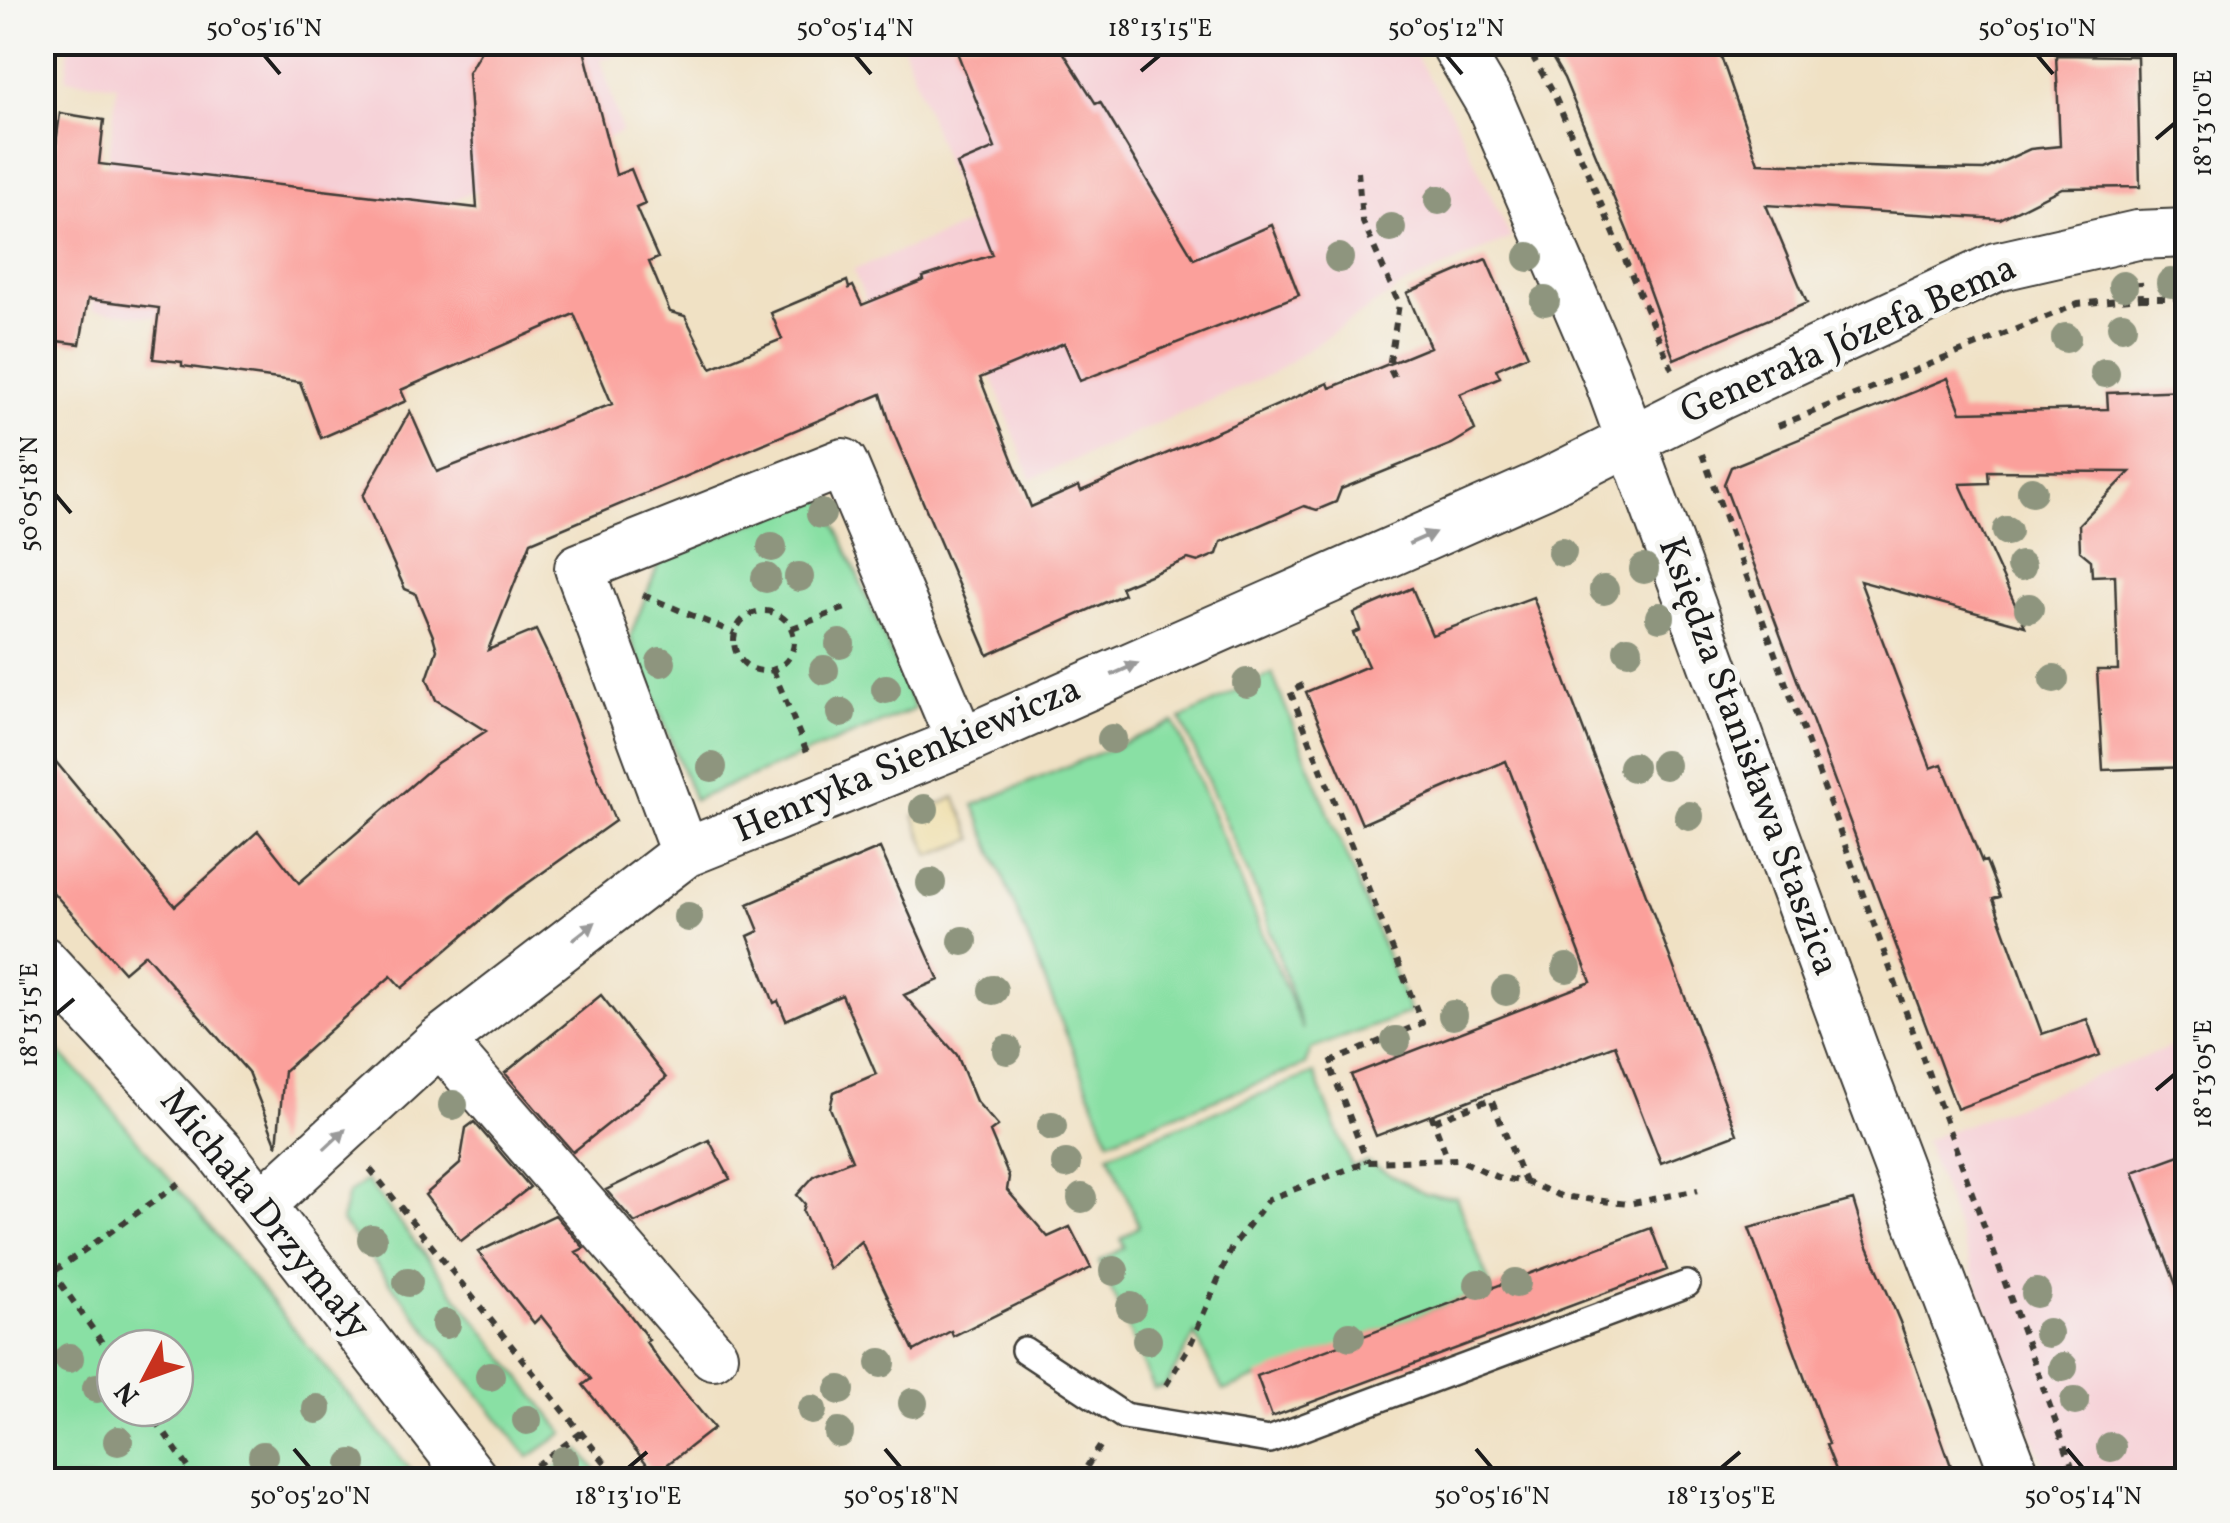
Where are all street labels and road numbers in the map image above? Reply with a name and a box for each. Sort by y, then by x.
street label: Generała Józefa Bema [1673,243,2025,439]
street label: Księdza Stanisława Staszica [1643,530,1851,984]
street label: Henryka Sienkiewicza [727,664,1089,858]
street label: Michała Drzymały [146,1078,382,1352]

